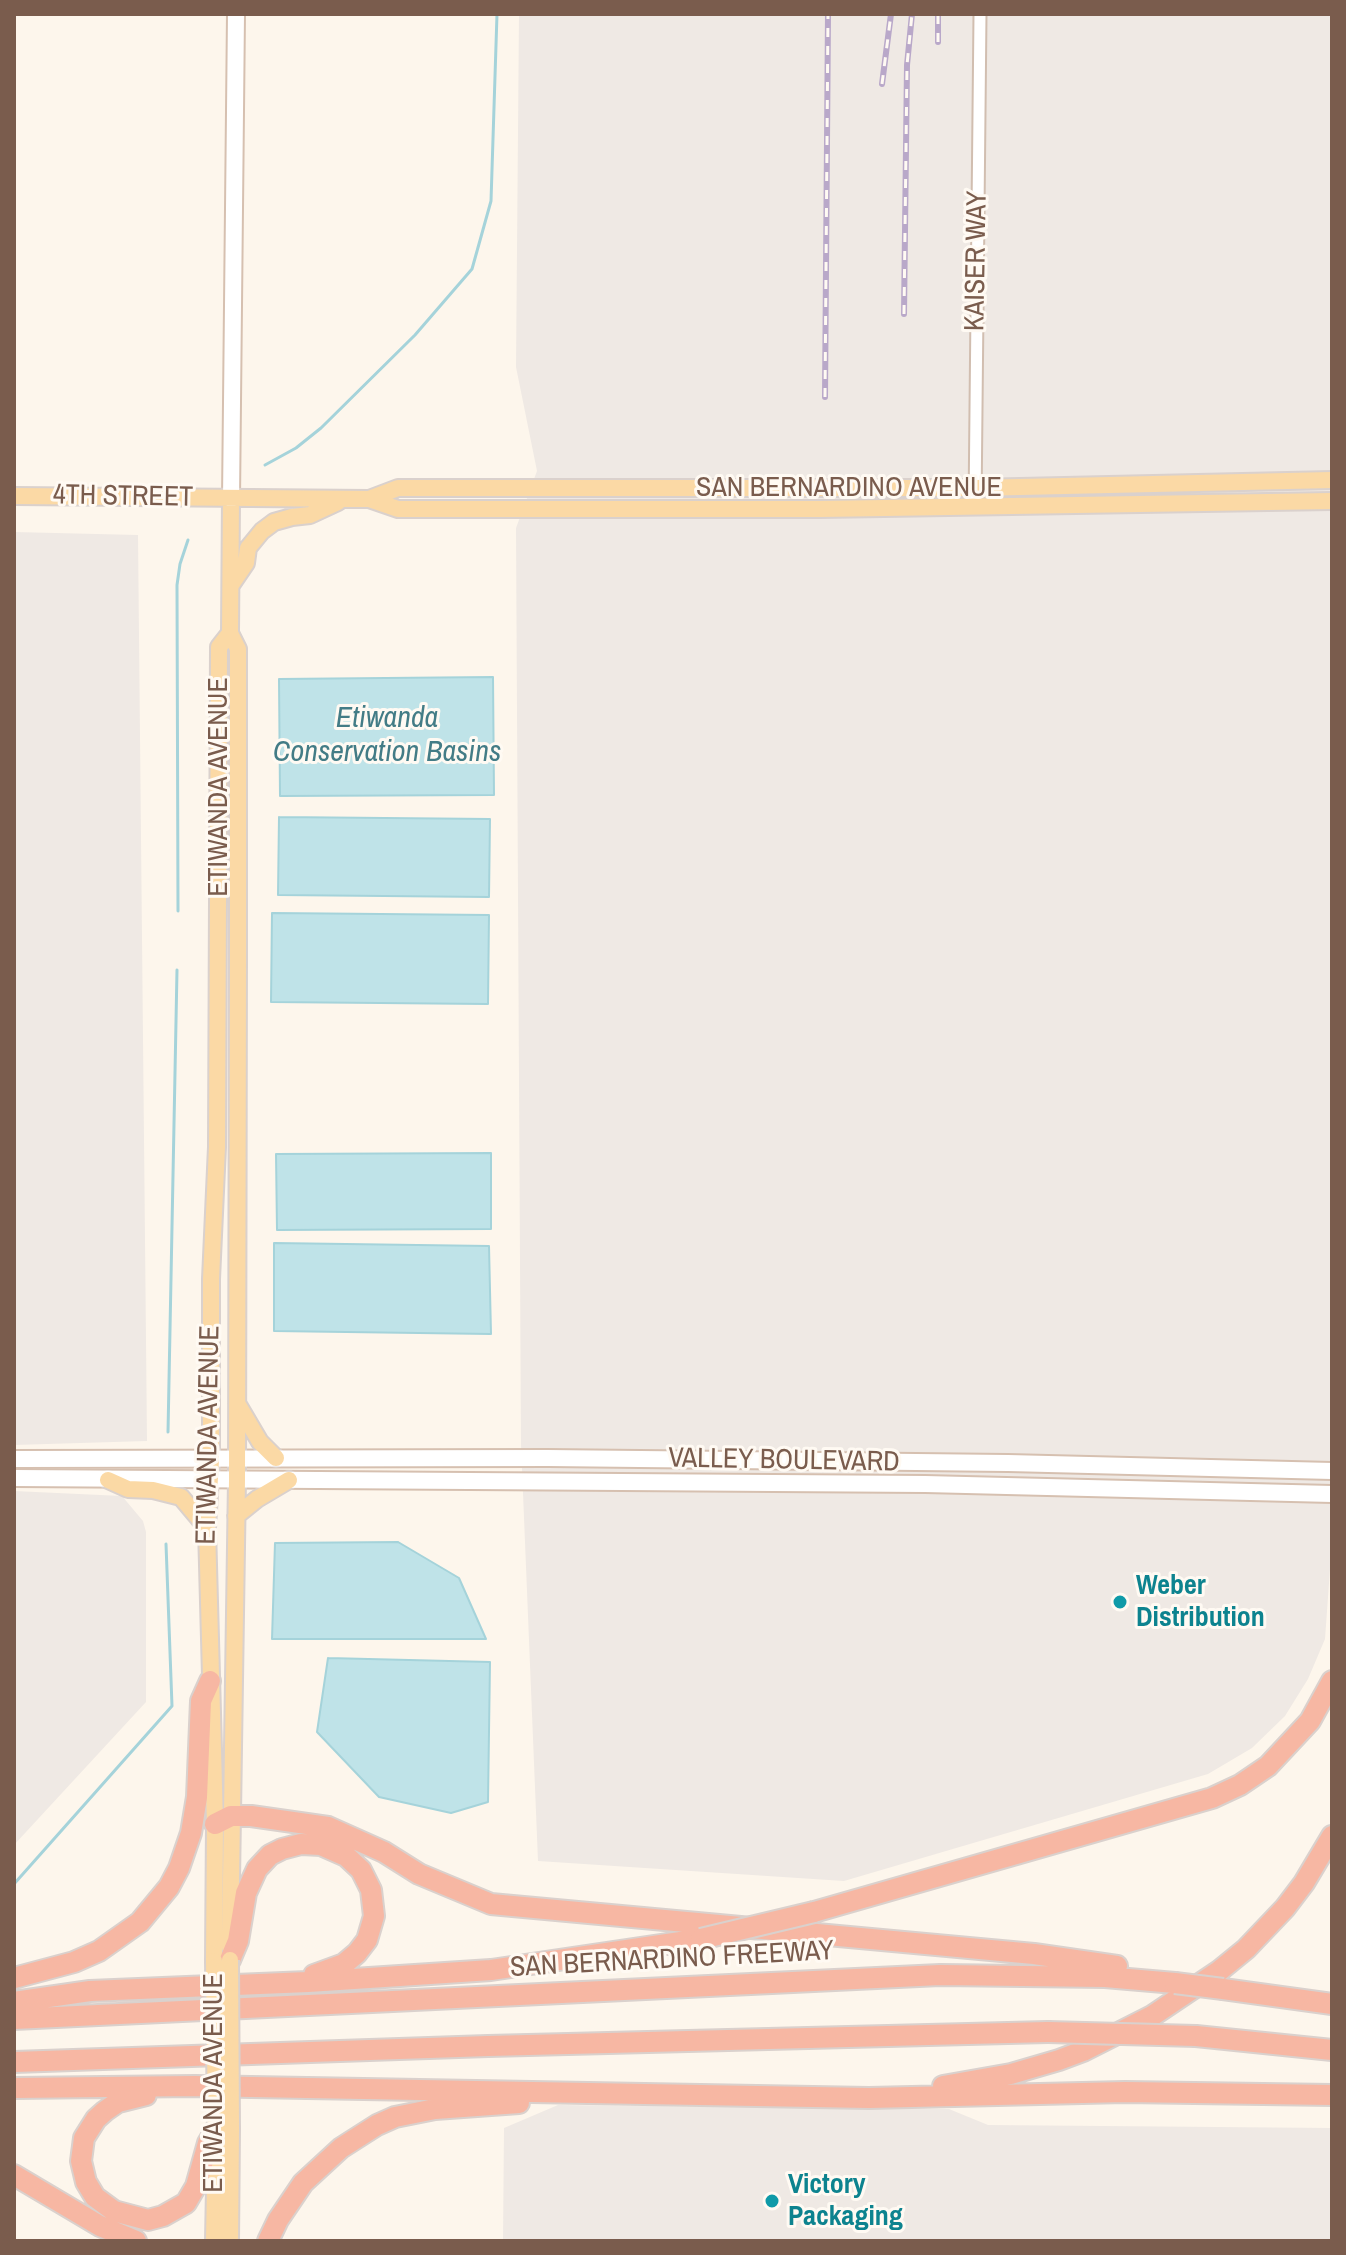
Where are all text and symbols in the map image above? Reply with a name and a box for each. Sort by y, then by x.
street label: KAISER WAY [959,191,995,331]
street label: SAN BERNARDINO AVENUE [696,471,1002,505]
street label: 4TH STREET [53,479,193,515]
street label: ETIWANDA AVENUE [202,677,236,897]
water label: Etiwanda Conservation Basins [273,701,501,772]
street label: ETIWANDA AVENUE [190,1325,228,1545]
street label: VALLEY BOULEVARD [668,1442,900,1480]
place label: Weber Distribution [1136,1569,1265,1635]
marker: Weber Distribution [1111,1593,1129,1611]
street label: SAN BERNARDINO FREEWAY [509,1935,835,1985]
street label: ETIWANDA AVENUE [197,1973,231,2193]
place label: Victory Packaging [788,2168,903,2234]
marker: Victory Packaging [763,2192,781,2210]

